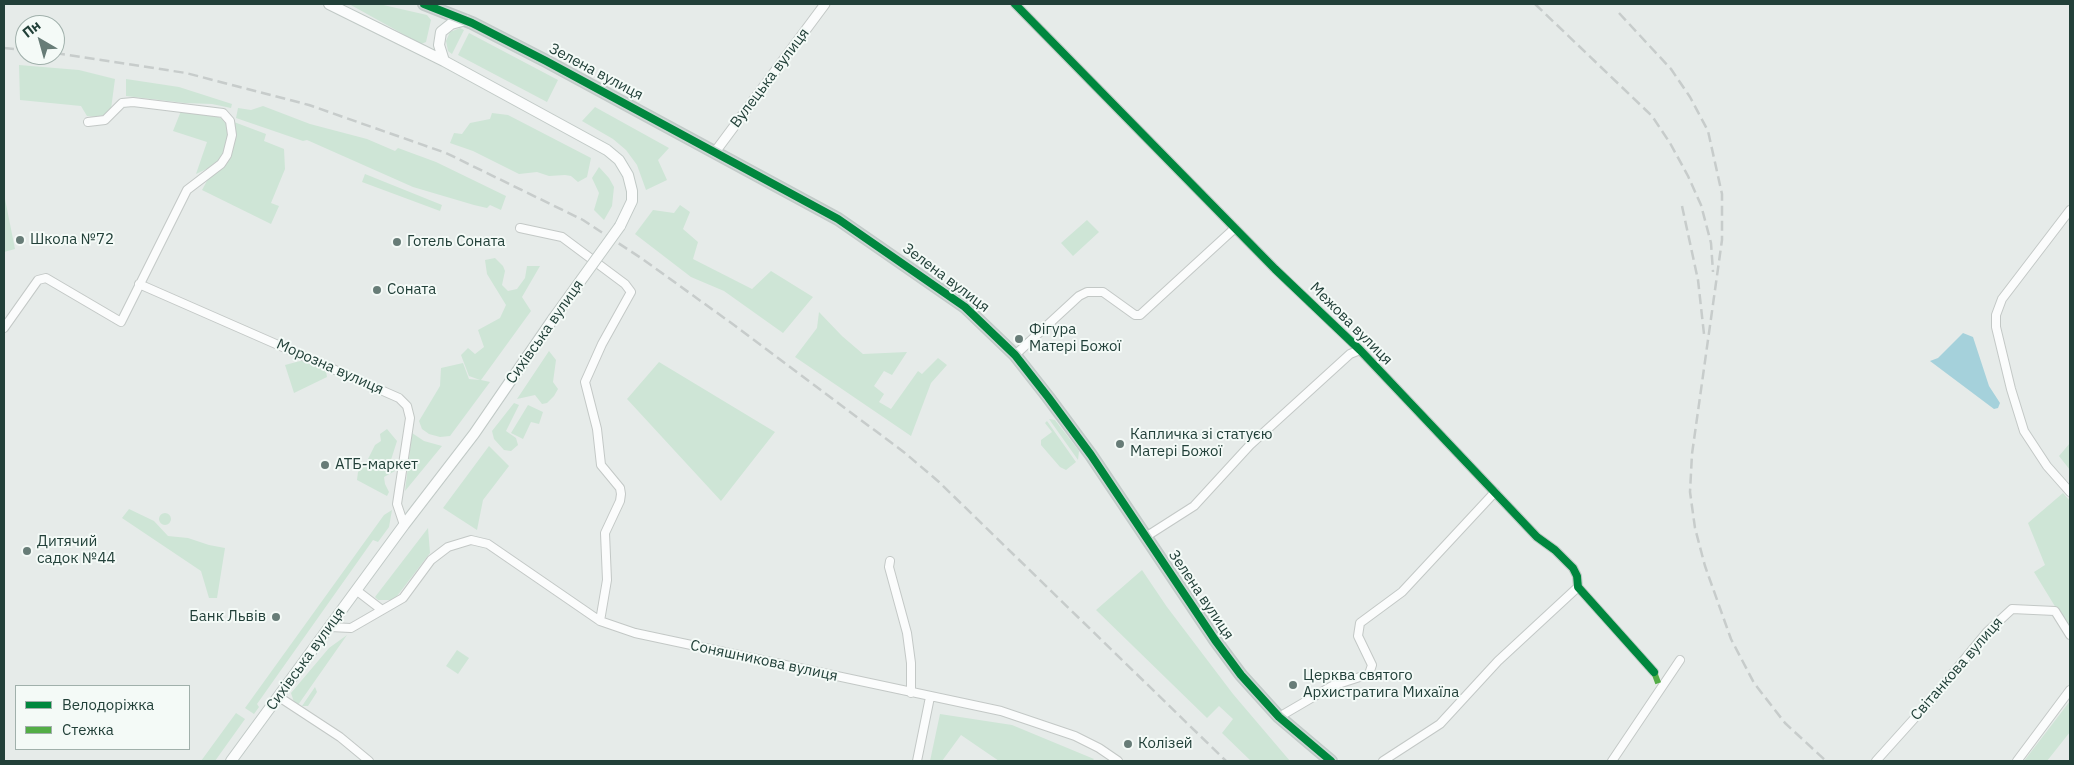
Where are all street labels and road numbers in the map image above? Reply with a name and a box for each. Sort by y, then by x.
street label: Вулецька вулиця [727,25,813,131]
street label: Зелена вулиця [546,40,646,104]
street label: Зелена вулиця [899,240,993,316]
street label: Сихівська вулиця [502,277,588,387]
street label: Межова вулиця [1306,279,1396,369]
street label: Морозна вулиця [274,335,386,399]
street label: Зелена вулиця [1164,547,1238,643]
street label: Сихівська вулиця [263,604,349,714]
street label: Світанкова вулиця [1907,614,2007,724]
street label: Соняшникова вулиця [689,637,839,685]

